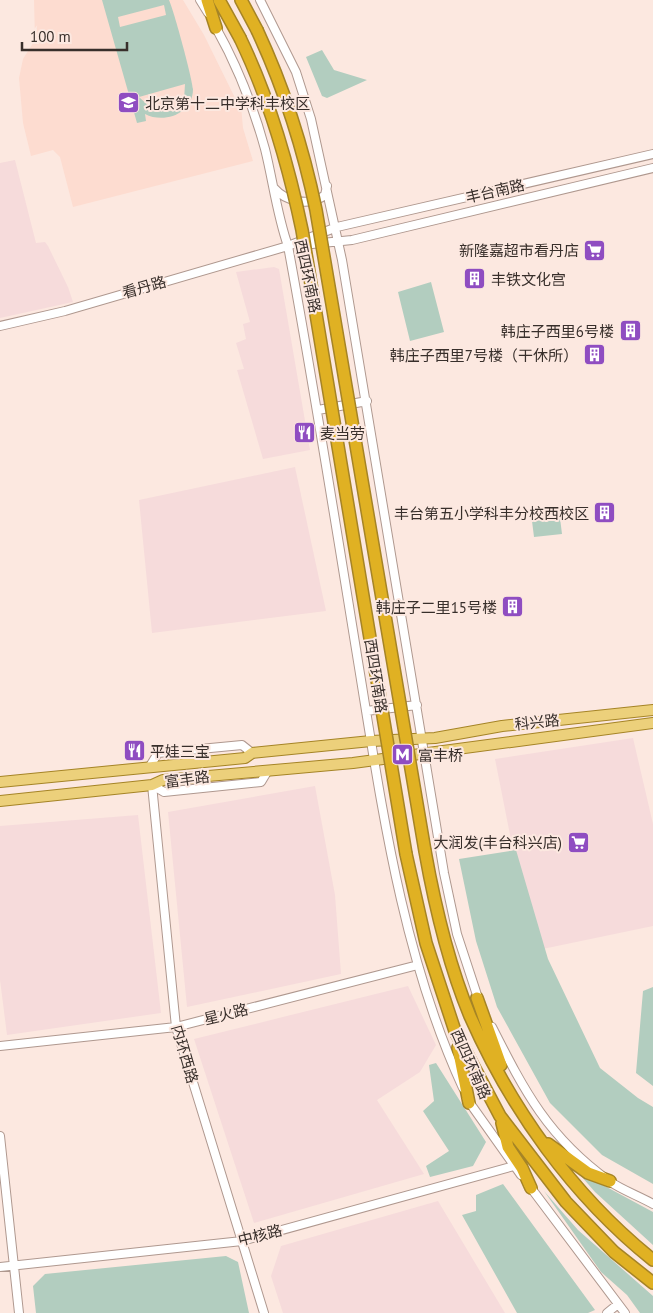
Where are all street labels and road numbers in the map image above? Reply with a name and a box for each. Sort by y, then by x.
street label: 丰台南路 [464,175,526,207]
street label: 西四环南路 [291,237,325,315]
street label: 看丹路 [120,272,168,302]
street label: 西四环南路 [361,637,391,715]
street label: 科兴路 [514,710,560,734]
street label: 富丰路 [163,766,211,792]
street label: 星火路 [202,999,250,1029]
street label: 内环西路 [168,1023,202,1085]
street label: 西四环南路 [447,1026,495,1102]
street label: 中核路 [236,1220,284,1250]

